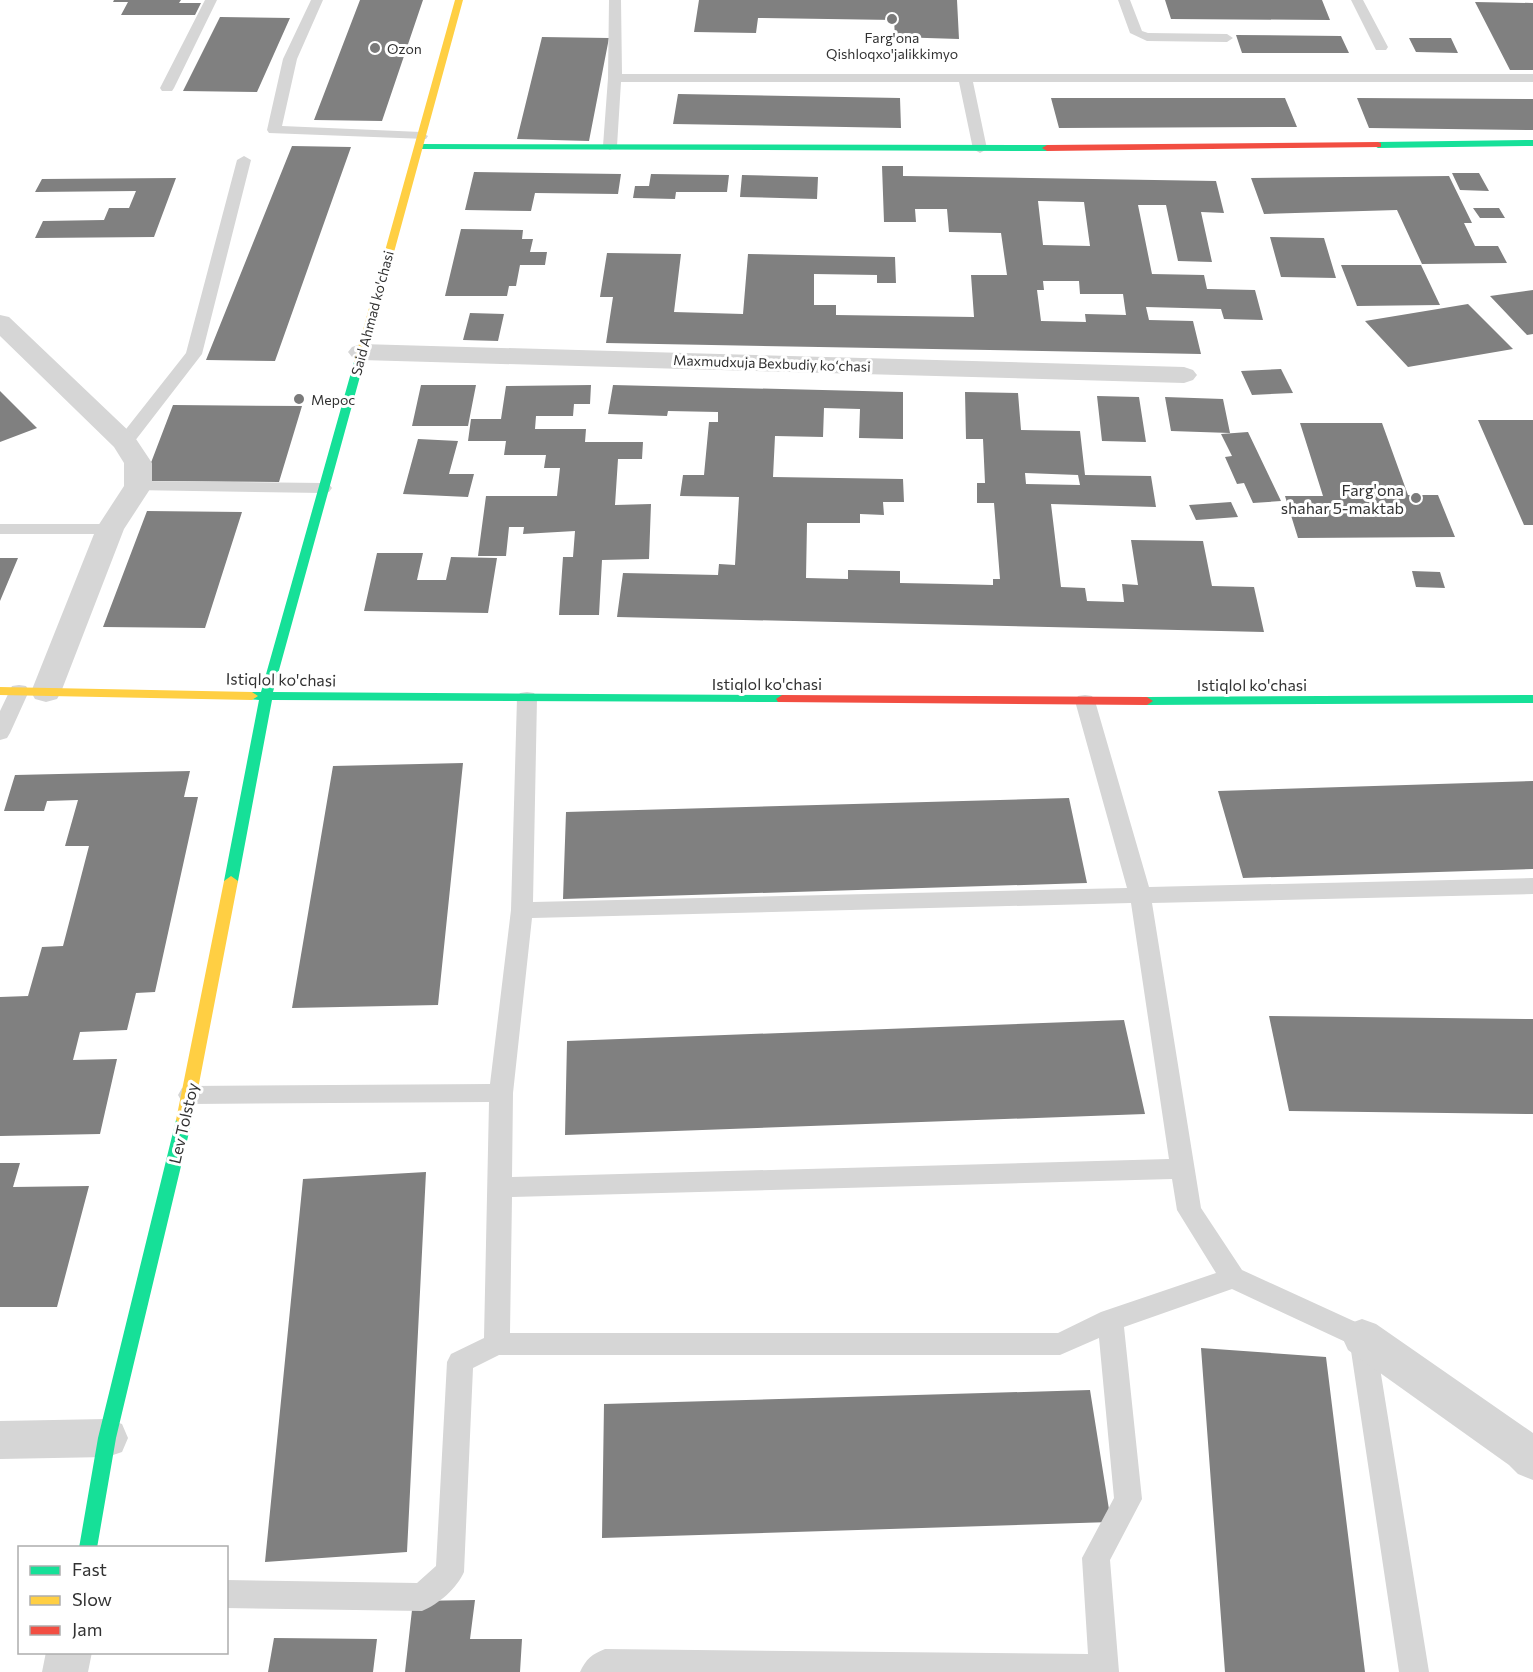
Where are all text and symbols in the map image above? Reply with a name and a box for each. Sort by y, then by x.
marker: Farg'ona Qishloqxo'jalikkimyo [885,12,899,26]
place label: Farg'ona Qishloqxo'jalikkimyo [826,29,958,62]
place label: Ozon [387,40,422,57]
marker: Ozon [368,41,382,55]
street label: Said Ahmad ko'chasi [347,249,397,377]
street label: Maxmudxuja Bexbudiy koʻchasi [673,351,871,375]
place label: Мерос [311,391,355,408]
marker: Мерос [292,392,306,406]
place label: Farg'ona shahar 5-maktab [1281,480,1404,517]
marker: Farg'ona shahar 5-maktab [1409,491,1423,505]
street label: Istiqlol ko'chasi [226,669,336,689]
street label: Istiqlol ko'chasi [712,674,822,693]
street label: Istiqlol ko'chasi [1197,675,1307,694]
street label: Lev Tolstoy [164,1081,202,1165]
legend [18,1546,228,1654]
text: Fast [72,1558,107,1580]
text: Slow [72,1588,112,1610]
text: Jam [72,1618,102,1640]

